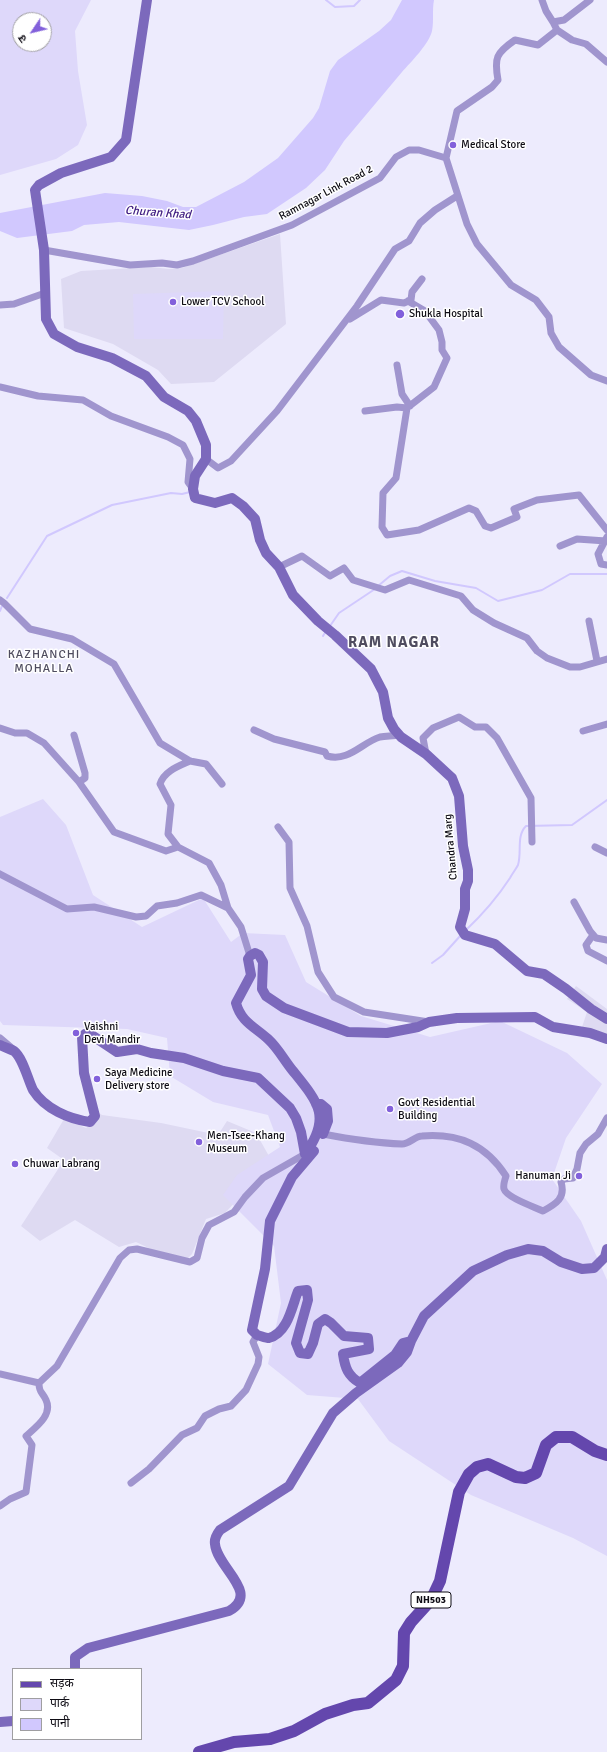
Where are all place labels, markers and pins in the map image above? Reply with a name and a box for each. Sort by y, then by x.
place label: Medical Store [461,138,525,152]
marker: Medical Store [448,140,458,150]
place label: Lower TCV School [181,295,264,309]
marker: Lower TCV School [168,297,178,307]
place label: Shukla Hospital [409,307,483,321]
marker: Shukla Hospital [394,308,406,320]
place label: Vaishni Devi Mandir [84,1020,140,1046]
marker: Vaishni Devi Mandir [71,1028,81,1038]
place label: Saya Medicine Delivery store [105,1066,172,1092]
marker: Saya Medicine Delivery store [92,1074,102,1084]
place label: Govt Residential Building [398,1096,475,1122]
marker: Govt Residential Building [385,1104,395,1114]
place label: Men-Tsee-Khang Museum [207,1129,285,1155]
marker: Men-Tsee-Khang Museum [194,1137,204,1147]
place label: Chuwar Labrang [23,1157,100,1171]
marker: Chuwar Labrang [10,1159,20,1169]
place label: Hanuman Ji [515,1169,571,1183]
marker: Hanuman Ji [574,1171,584,1181]

